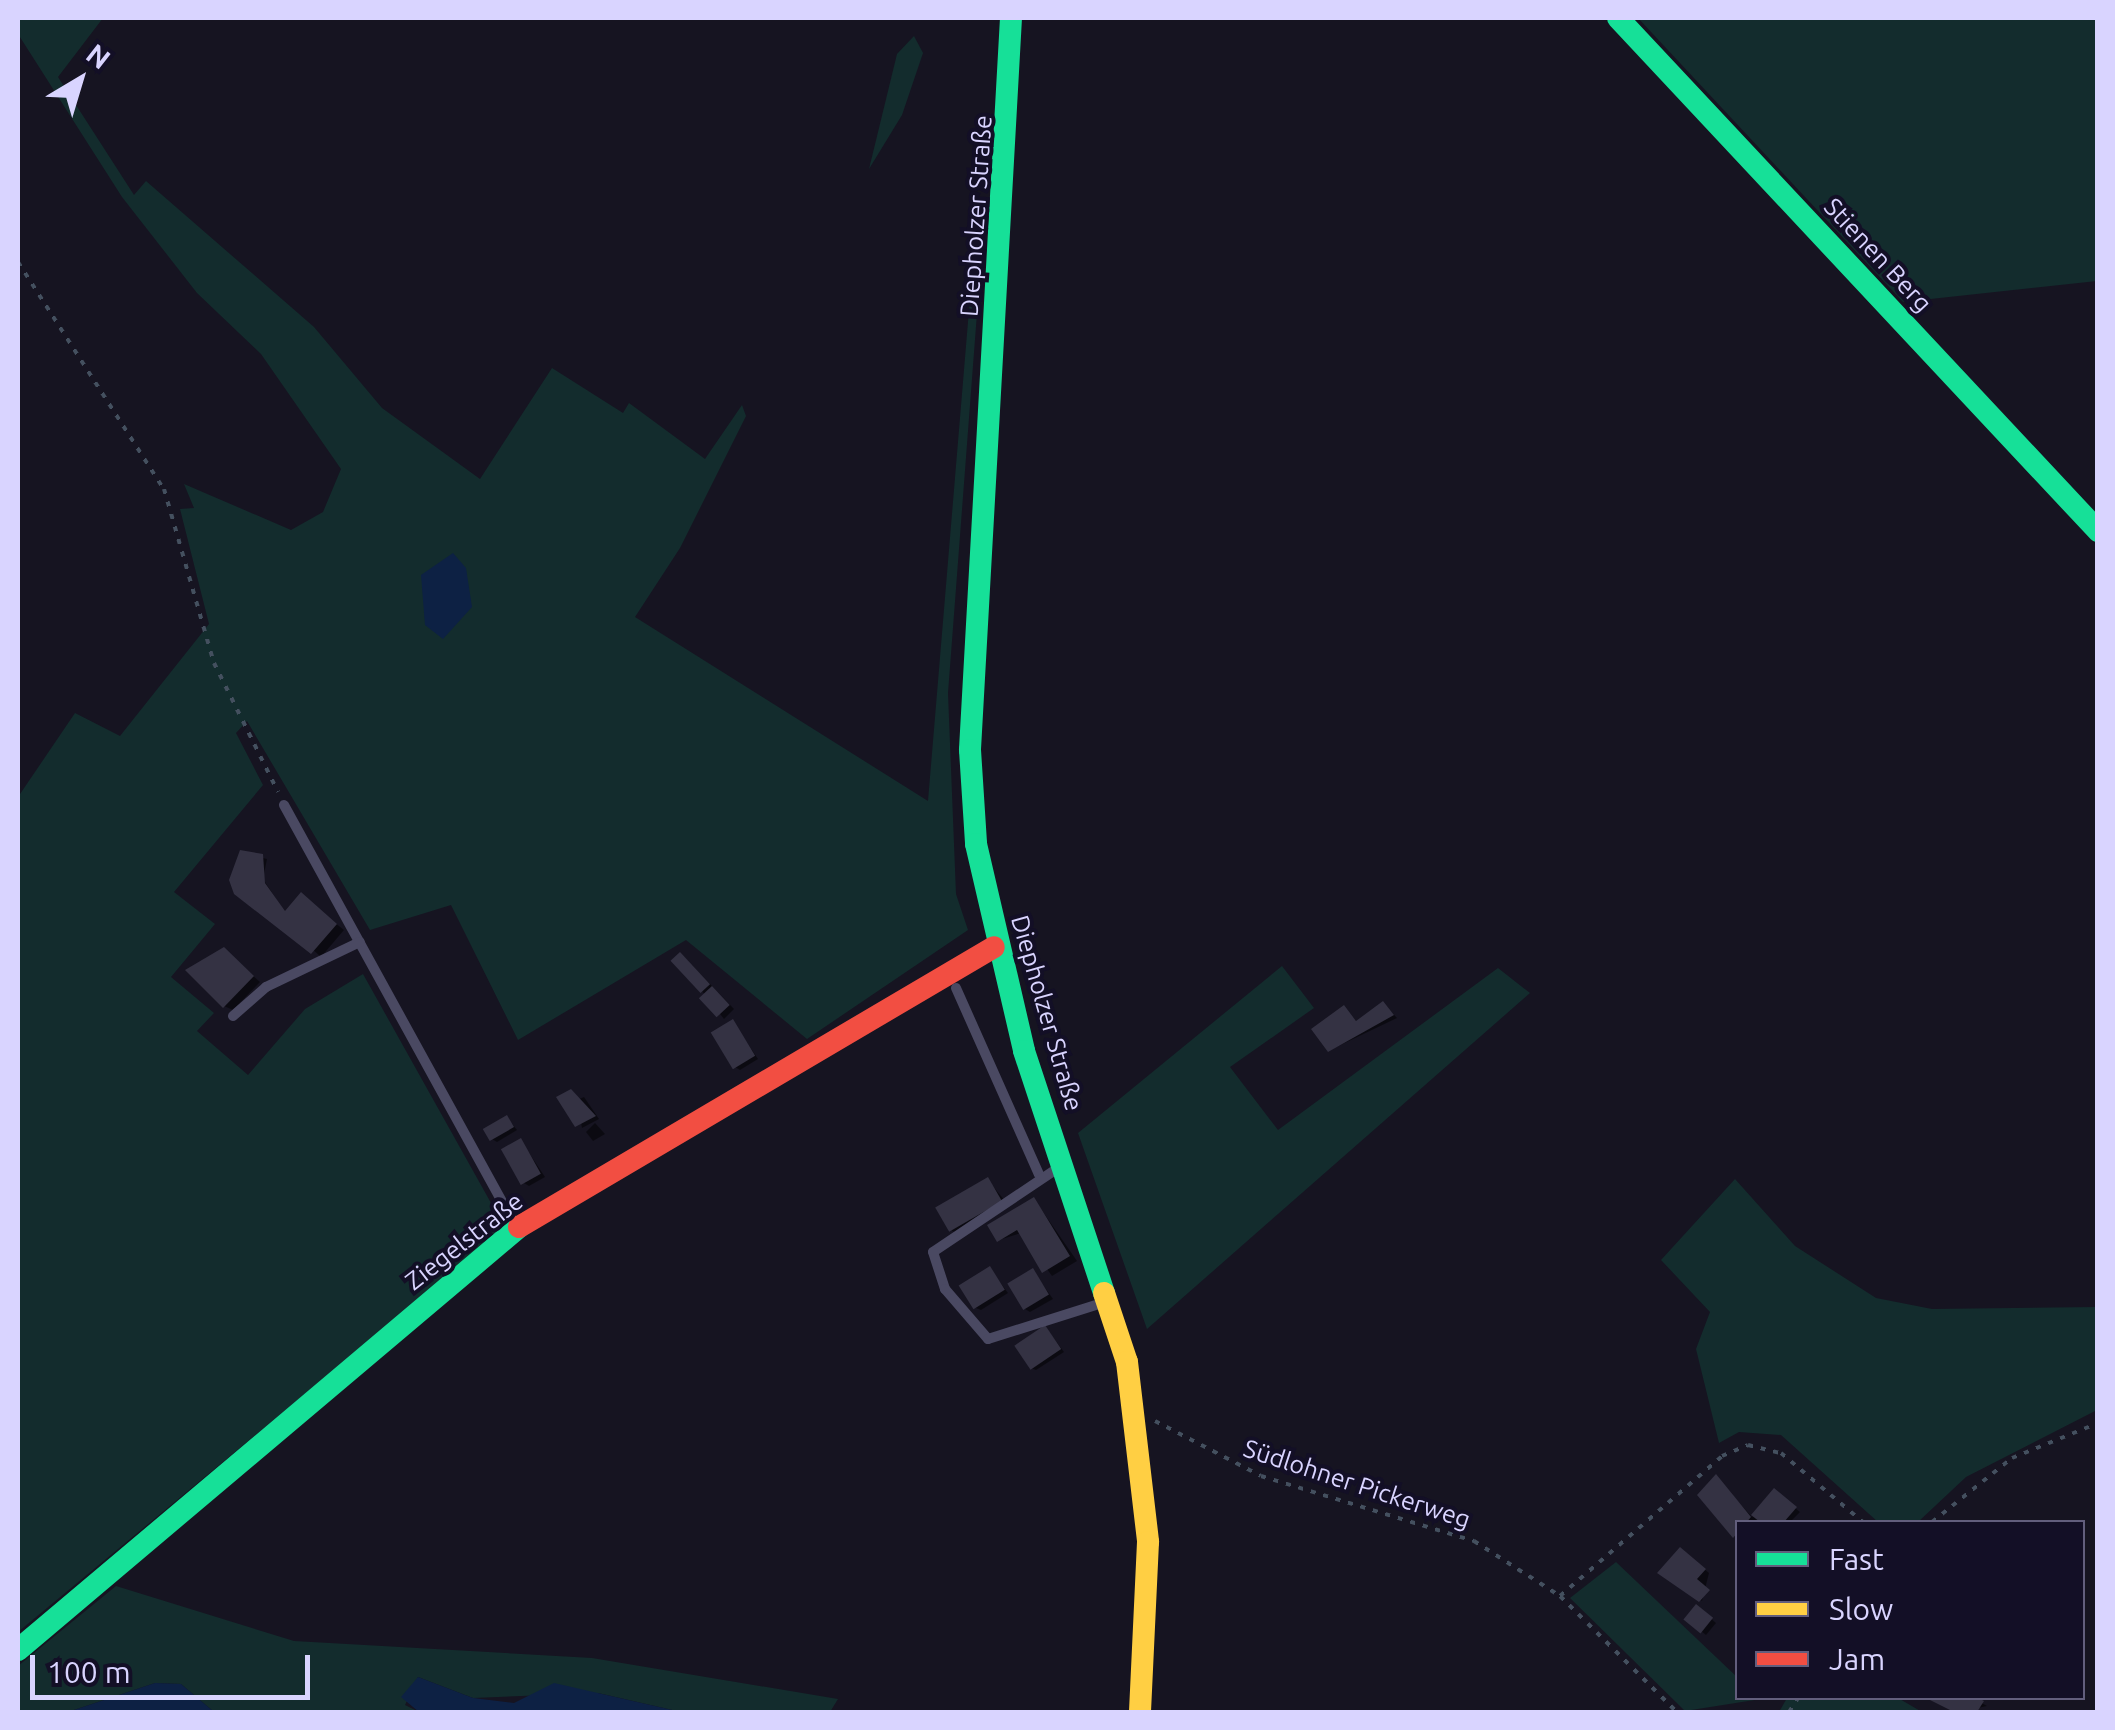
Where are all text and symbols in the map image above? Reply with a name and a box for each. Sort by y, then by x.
north arrow [30,30,130,130]
text: N [81,37,117,75]
street label: Diepholzer Straße [954,114,998,318]
street label: Stienen Berg [1818,192,1938,318]
street label: Diepholzer Straße [1005,912,1089,1114]
street label: Ziegelstraße [399,1186,529,1296]
street label: Südlohner Pickerweg [1240,1433,1474,1535]
legend [1735,1520,2085,1700]
text: Fast [1829,1542,1884,1576]
text: Slow [1829,1592,1893,1626]
scale bar [35,1635,315,1697]
text: Jam [1829,1642,1885,1676]
text: 100 m [47,1655,131,1689]

